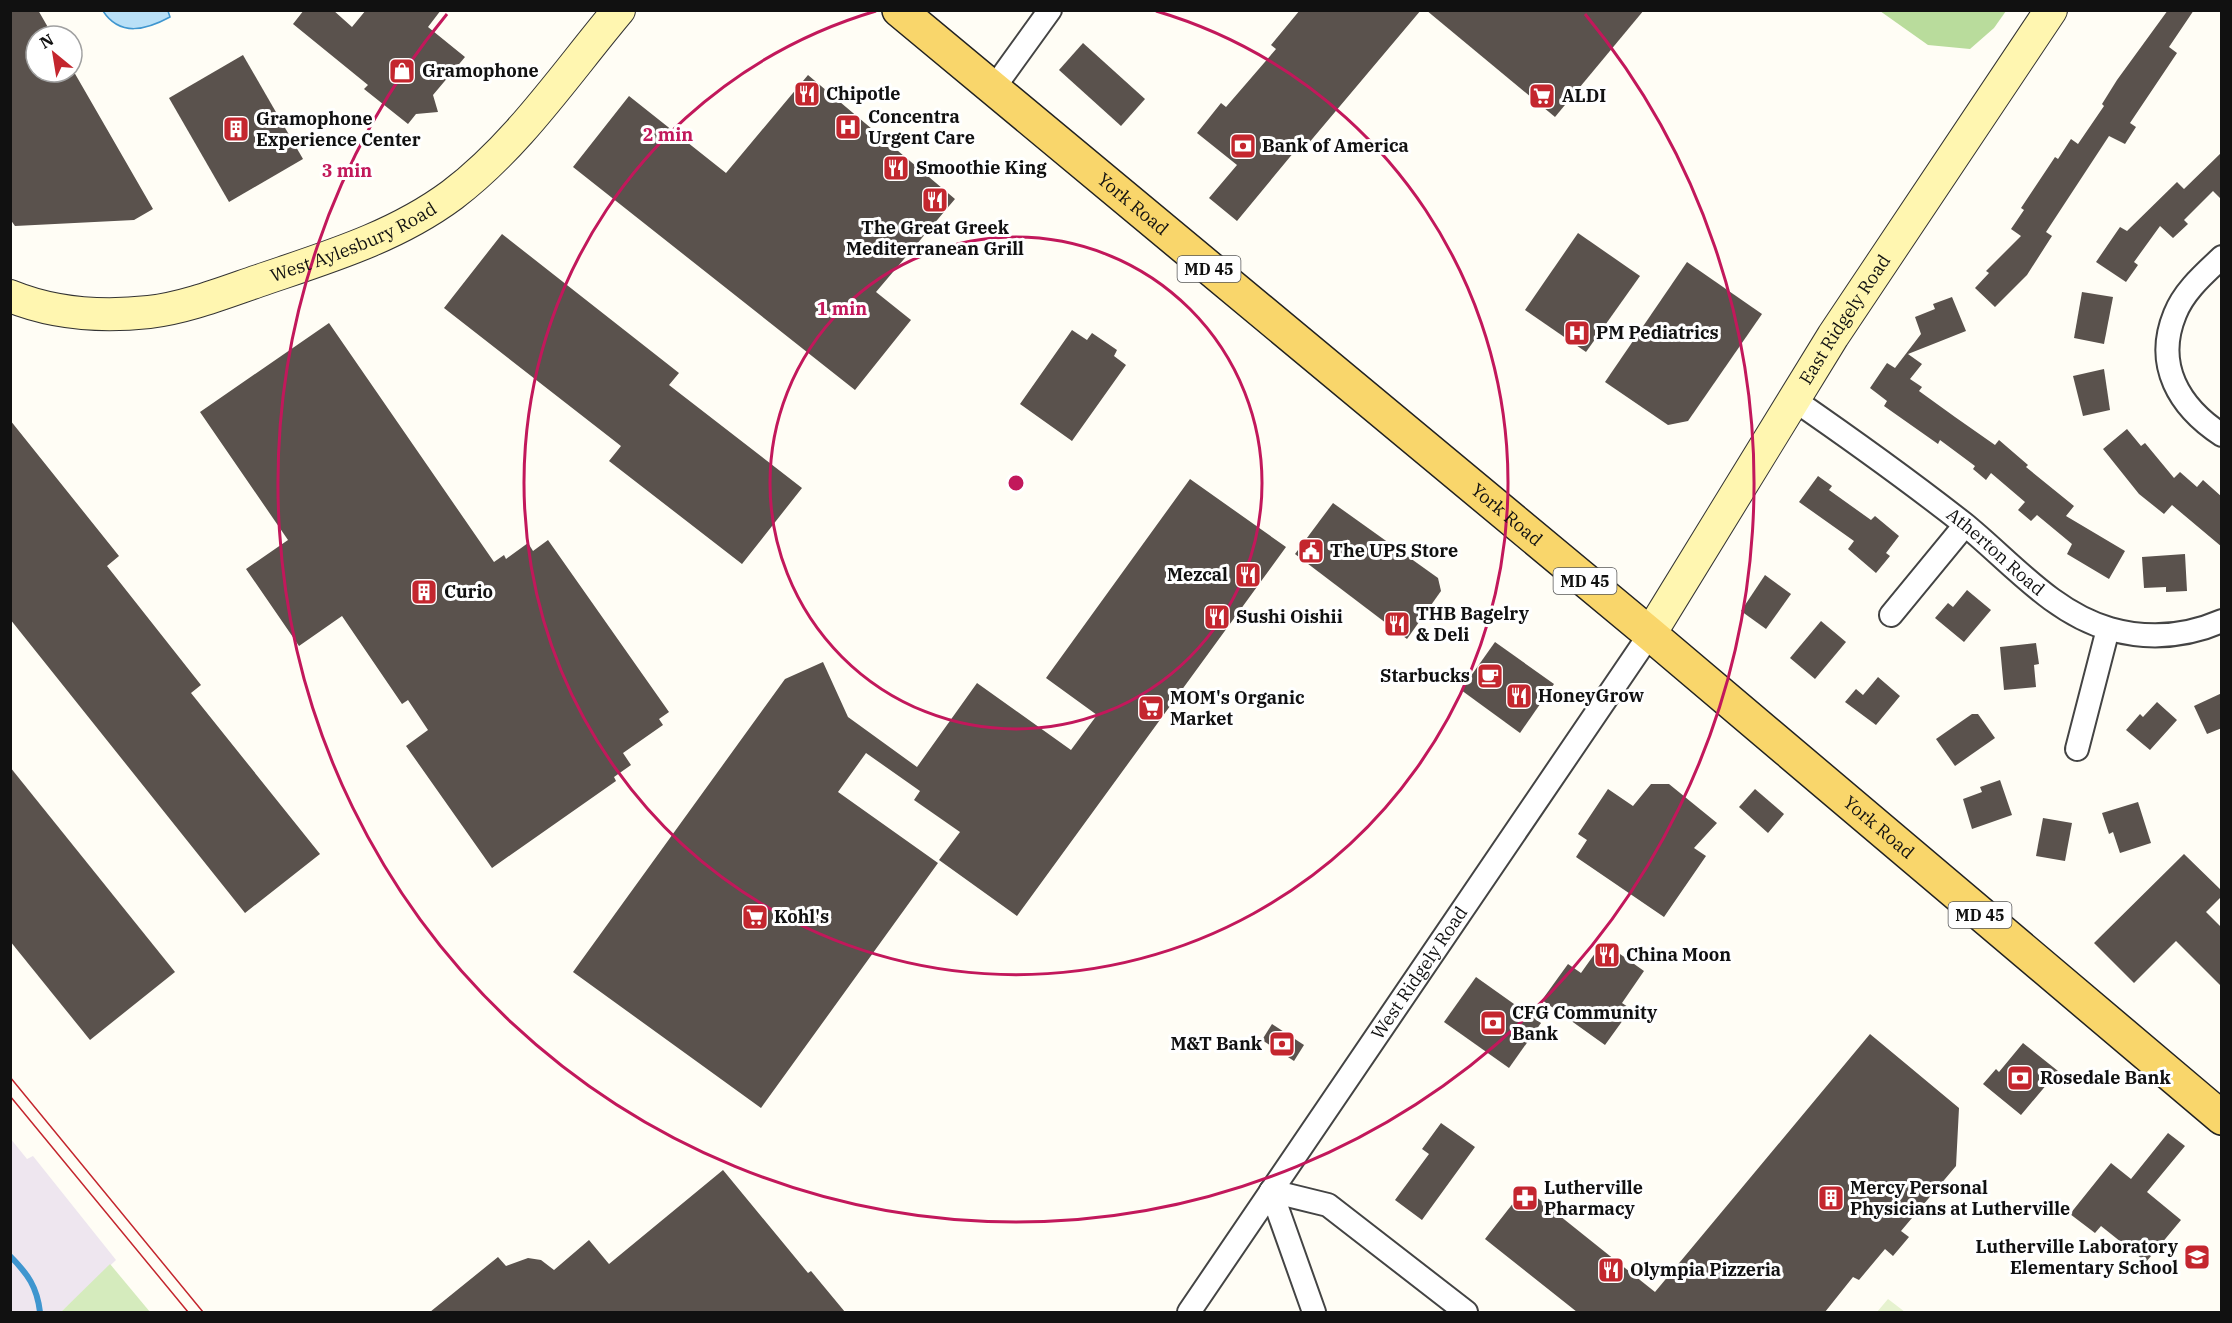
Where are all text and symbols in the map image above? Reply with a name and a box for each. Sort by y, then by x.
north arrow [24,24,84,84]
text: N [36,29,57,53]
shop icon: Gramophone [387,56,417,86]
place label: Gramophone [422,59,539,82]
restaurant icon: Chipotle [792,79,822,109]
supermarket icon: ALDI [1527,81,1557,111]
place label: Chipotle [826,82,900,105]
place label: ALDI [1562,84,1606,107]
place label: Concentra Urgent Care [868,105,975,149]
place label: Gramophone Experience Center [256,107,421,151]
hospital icon: Concentra Urgent Care [833,112,863,142]
building icon: Gramophone Experience Center [221,114,251,144]
text: 2 min [643,123,693,146]
bank icon: Bank of America [1228,131,1258,161]
place label: Bank of America [1262,134,1409,157]
restaurant icon: Smoothie King [881,153,911,183]
place label: Smoothie King [916,156,1047,179]
text: 3 min [322,159,372,182]
street label: York Road [1093,168,1174,240]
restaurant icon: The Great Greek Mediterranean Grill [920,185,950,215]
street label: West Aylesbury Road [267,197,441,287]
place label: The Great Greek Mediterranean Grill [846,216,1024,260]
street label: East Ridgely Road [1794,250,1895,389]
road number: MD 45 [1178,256,1240,282]
text: 1 min [817,297,867,320]
hospital icon: PM Pediatrics [1562,318,1592,348]
place label: PM Pediatrics [1596,321,1719,344]
centre of rings [1006,473,1026,493]
street label: York Road [1467,478,1547,551]
street label: Atherton Road [1942,503,2050,601]
public building icon: The UPS Store [1296,536,1326,566]
place label: The UPS Store [1330,539,1458,562]
restaurant icon: Mezcal [1233,560,1263,590]
place label: Mezcal [1167,563,1228,586]
road number: MD 45 [1554,568,1616,594]
building icon: Curio [409,577,439,607]
place label: Curio [444,580,493,603]
restaurant icon: Sushi Oishii [1202,602,1232,632]
place label: THB Bagelry & Deli [1416,602,1530,646]
place label: Sushi Oishii [1236,605,1343,628]
restaurant icon: THB Bagelry & Deli [1382,609,1412,639]
cafe icon: Starbucks [1475,661,1505,691]
place label: Starbucks [1380,664,1470,687]
restaurant icon: HoneyGrow [1504,681,1534,711]
place label: HoneyGrow [1538,684,1644,707]
place label: MOM's Organic Market [1170,686,1305,730]
supermarket icon: MOM's Organic Market [1136,693,1166,723]
street label: York Road [1839,791,1919,864]
supermarket icon: Kohl's [740,902,770,932]
street label: West Ridgely Road [1366,902,1472,1044]
road number: MD 45 [1948,902,2012,928]
place label: Kohl's [774,905,829,928]
restaurant icon: China Moon [1592,940,1622,970]
place label: China Moon [1626,943,1731,966]
place label: CFG Community Bank [1512,1001,1658,1045]
bank icon: CFG Community Bank [1478,1008,1508,1038]
bank icon: M&T Bank [1267,1029,1297,1059]
place label: M&T Bank [1170,1032,1263,1055]
bank icon: Rosedale Bank [2005,1063,2035,1093]
place label: Rosedale Bank [2040,1066,2171,1089]
place label: Lutherville Pharmacy [1544,1176,1643,1220]
place label: Mercy Personal Physicians at Lutherville [1850,1176,2070,1220]
pharmacy icon: Lutherville Pharmacy [1510,1183,1540,1213]
building icon: Mercy Personal Physicians at Lutherville [1816,1183,1846,1213]
place label: Lutherville Laboratory Elementary School [1975,1235,2179,1279]
school or university icon: Lutherville Laboratory Elementary School [2182,1242,2212,1272]
restaurant icon: Olympia Pizzeria [1596,1255,1626,1285]
place label: Olympia Pizzeria [1630,1258,1781,1281]

